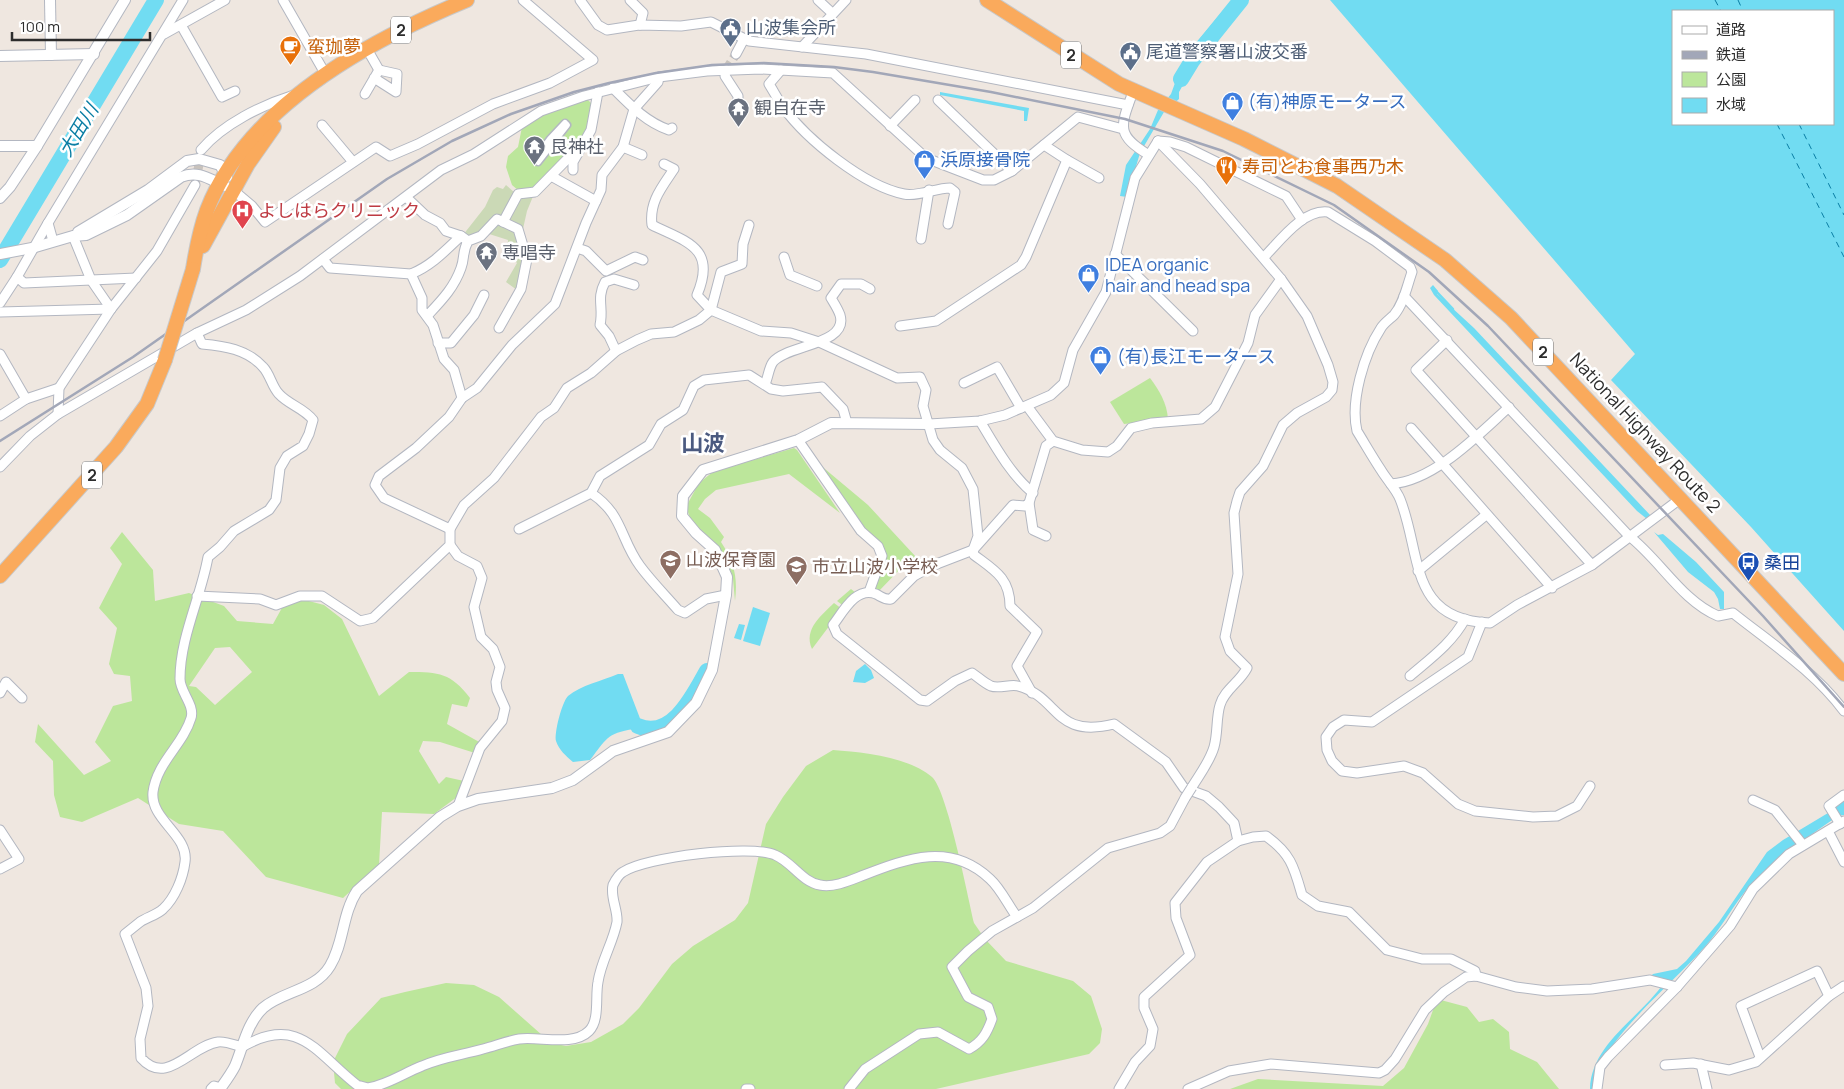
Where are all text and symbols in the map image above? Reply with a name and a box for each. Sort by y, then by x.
scale bar [12,10,150,42]
legend [1672,10,1834,125]
place label: 山波集会所 [746,15,836,39]
text: 100 m [20,16,60,37]
road number: 2 [391,16,411,44]
public building icon: 山波集会所 [718,16,742,47]
text: 道路 [1716,19,1746,40]
place label: 蛮珈夢 [307,34,361,58]
cafe icon: 蛮珈夢 [279,35,303,66]
place label: 尾道警察署山波交番 [1146,39,1308,63]
public building icon: 尾道警察署山波交番 [1118,40,1142,71]
road number: 2 [1061,42,1081,68]
text: 鉄道 [1716,44,1746,65]
text: 公園 [1716,69,1746,90]
place label: (有)神原モータース [1248,89,1406,113]
shop icon: (有)神原モータース [1220,90,1244,121]
text: 水域 [1716,94,1746,115]
place label: 観自在寺 [754,95,826,119]
temple icon: 観自在寺 [726,96,750,127]
water label: 大田川 [52,97,105,161]
place label: 艮神社 [550,134,604,158]
temple icon: 艮神社 [522,135,546,166]
place label: 浜原接骨院 [940,147,1030,171]
shop icon: 浜原接骨院 [912,148,936,179]
place label: 寿司とお食事西乃木 [1242,154,1404,178]
restaurant icon: 寿司とお食事西乃木 [1214,155,1238,186]
place label: よしはらクリニック [258,198,420,222]
hospital icon: よしはらクリニック [230,199,254,230]
place label: 専唱寺 [502,240,556,264]
temple icon: 専唱寺 [474,241,498,272]
place label: IDEA organic hair and head spa [1105,252,1250,297]
shop icon: IDEA organic hair and head spa [1077,263,1101,294]
road number: 2 [1533,338,1553,366]
place label: (有)長江モータース [1117,344,1275,368]
shop icon: (有)長江モータース [1089,345,1113,376]
street label: National Highway Route 2 [1565,347,1726,517]
district label: 山波 [681,428,725,458]
road number: 2 [82,462,102,488]
place label: 山波保育園 [686,547,776,571]
school or university icon: 山波保育園 [658,548,682,579]
place label: 桑田 [1764,550,1800,574]
bus stop icon: 桑田 [1736,551,1760,582]
place label: 市立山波小学校 [812,554,938,578]
school or university icon: 市立山波小学校 [784,555,808,586]

